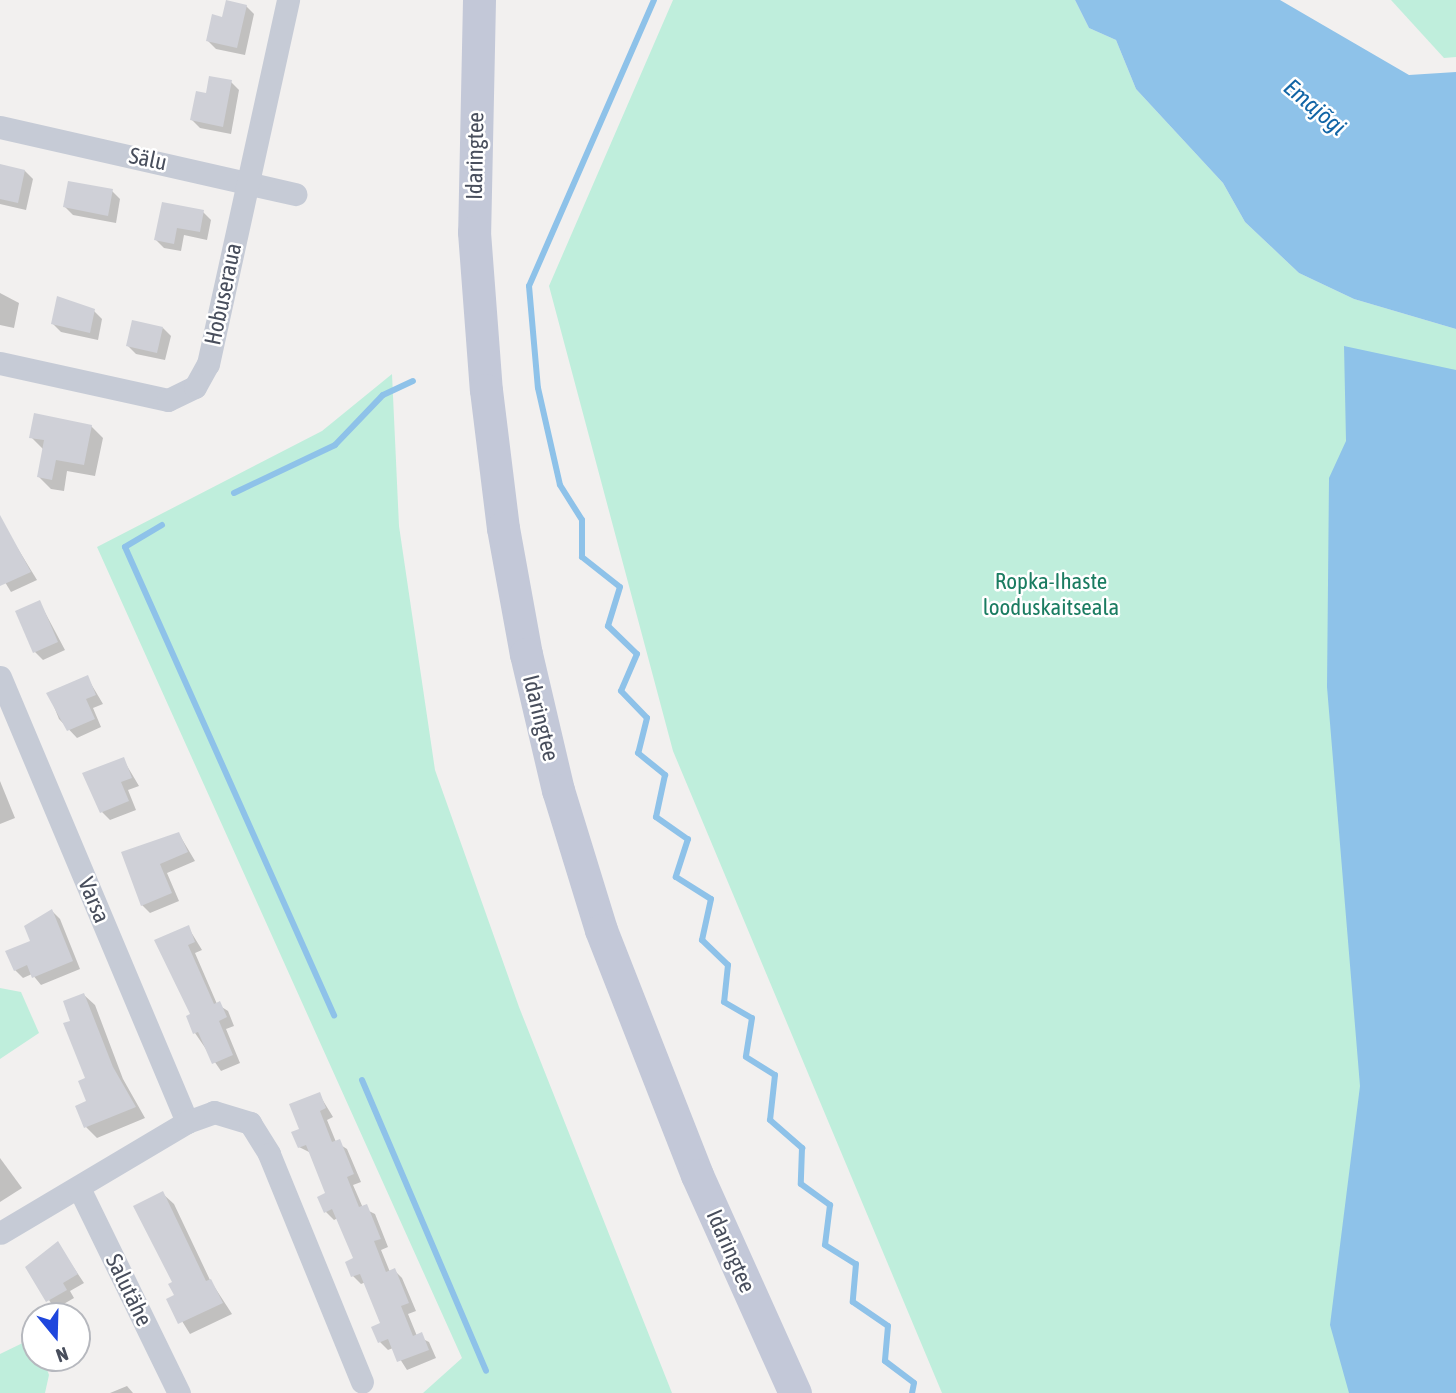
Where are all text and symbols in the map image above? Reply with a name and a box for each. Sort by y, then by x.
water label: Emajõgi [1278,73,1352,141]
street label: Idaringtee [460,112,490,200]
street label: Sälu [127,142,169,176]
street label: Hobuseraua [199,240,247,348]
park label: Ropka-Ihaste looduskaitseala [983,567,1119,621]
street label: Idaringtee [517,672,565,764]
street label: Varsa [72,873,116,927]
street label: Idaringtee [701,1205,761,1297]
street label: Salutähe [100,1250,158,1330]
north arrow [21,1302,91,1372]
text: N [53,1343,71,1367]

